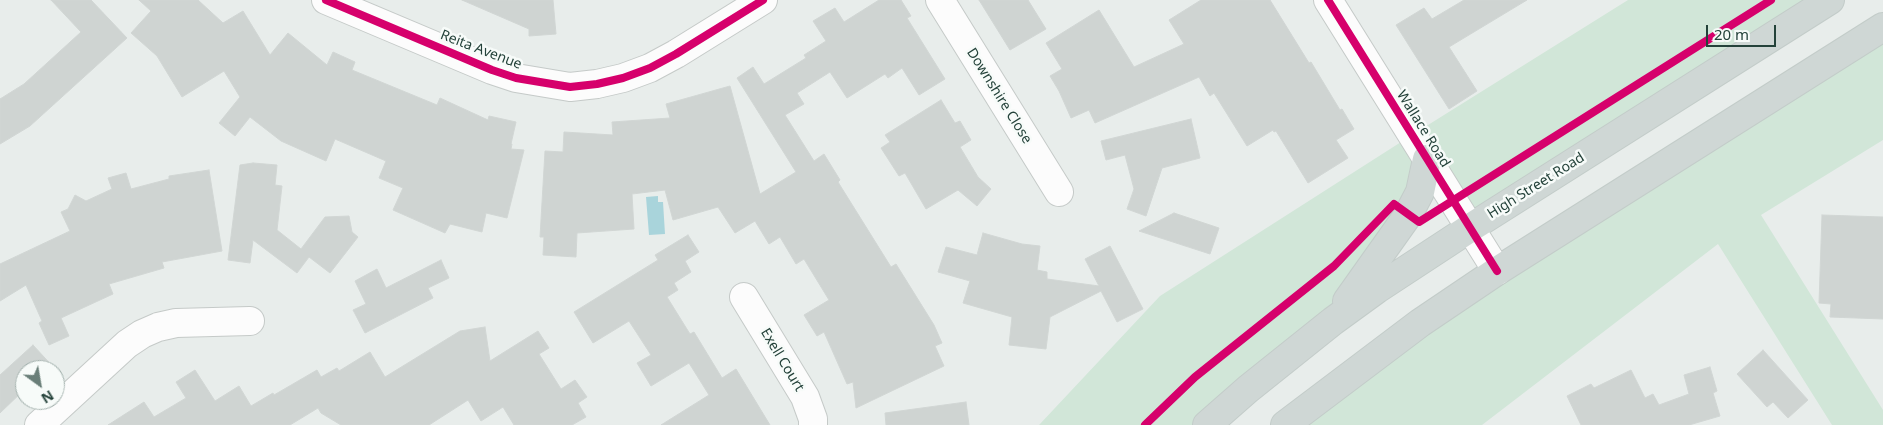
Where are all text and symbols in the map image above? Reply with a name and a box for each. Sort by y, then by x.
scale bar [1708,15,1778,47]
text: 20 m [1714,24,1749,44]
street label: Reita Avenue [438,27,524,73]
street label: Downshire Close [963,45,1035,147]
street label: Wallace Road [1393,87,1453,171]
street label: High Street Road [1484,149,1588,223]
street label: Exell Court [757,325,807,395]
north arrow [15,360,65,410]
text: N [38,386,58,408]

